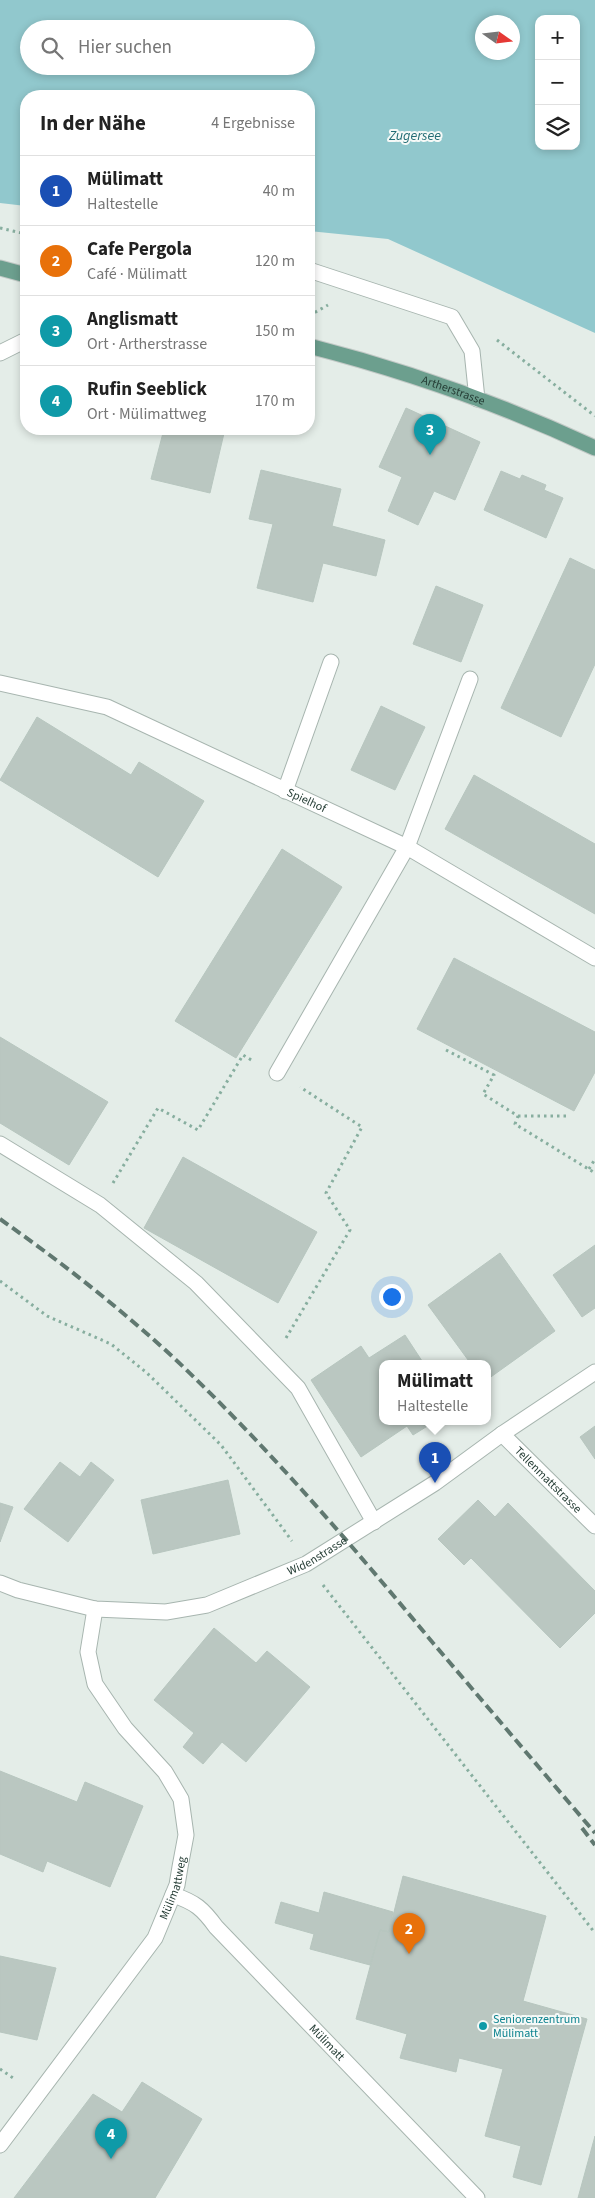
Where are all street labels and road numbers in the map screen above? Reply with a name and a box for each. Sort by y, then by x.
street label: Artherstrasse [419,371,488,409]
street label: Spielhof [284,784,330,817]
street label: Tellenmattstrasse [511,1442,586,1517]
street label: Widenstrasse [285,1532,350,1579]
street label: Mülimattweg [155,1855,190,1922]
street label: Mülimatt [305,2020,349,2064]

